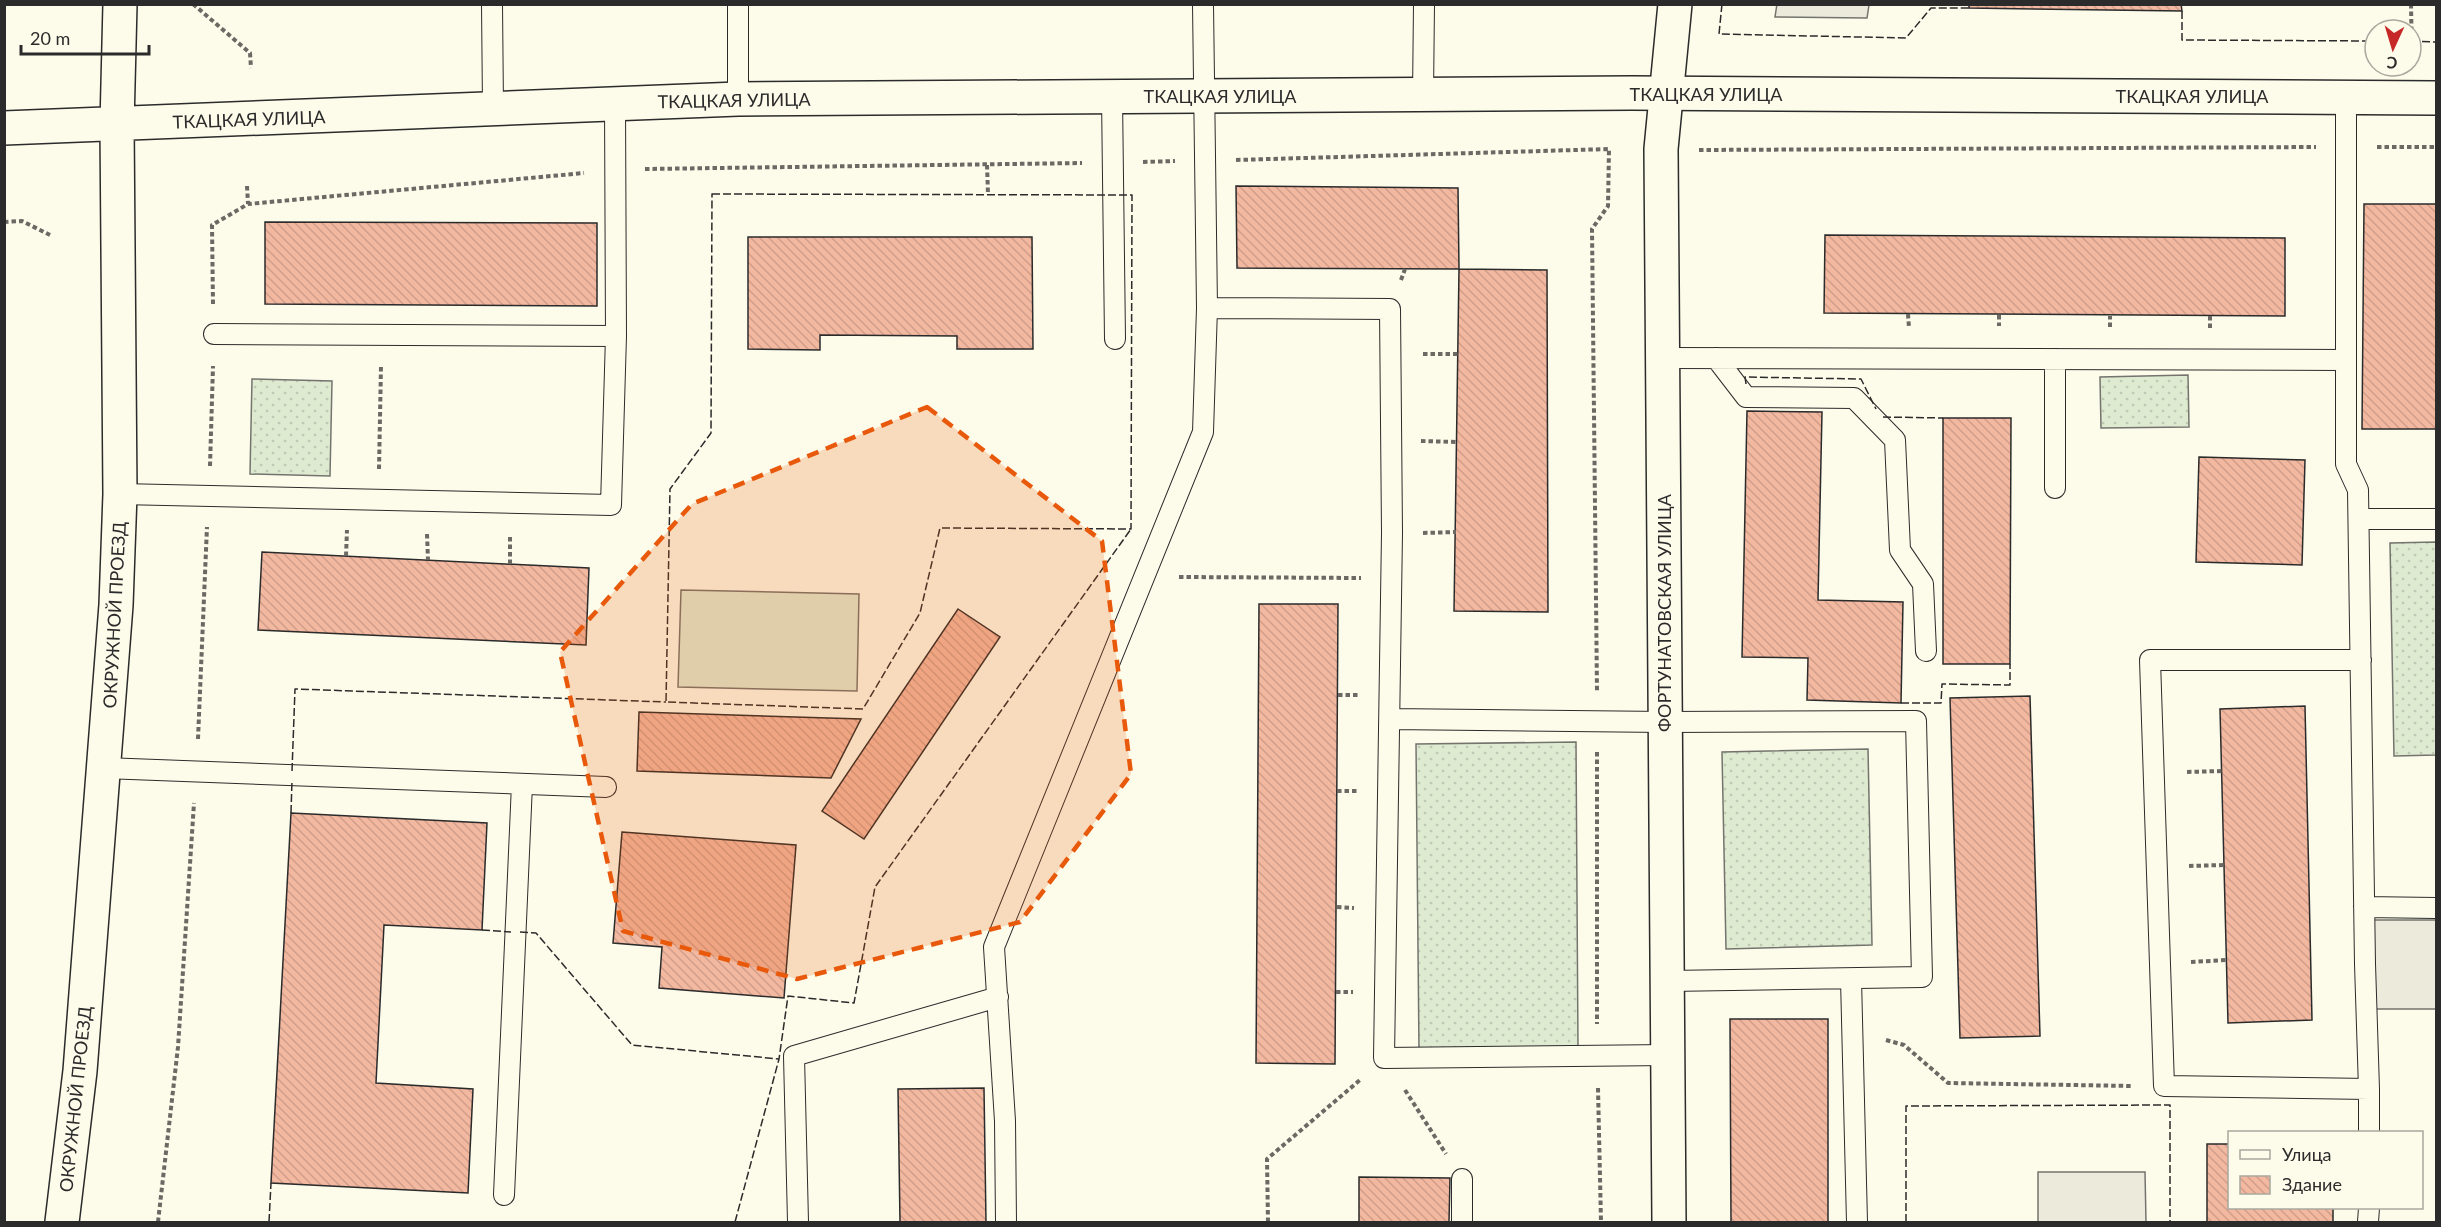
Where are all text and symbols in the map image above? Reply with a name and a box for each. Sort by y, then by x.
scale bar [21,18,148,56]
north arrow [2363,18,2423,78]
text: 20 m [30,27,70,49]
text: С [2386,54,2398,73]
street label: ТКАЦКАЯ УЛИЦА [1630,83,1783,105]
street label: ТКАЦКАЯ УЛИЦА [1144,85,1297,107]
street label: ТКАЦКАЯ УЛИЦА [2116,85,2269,107]
street label: ТКАЦКАЯ УЛИЦА [657,88,811,112]
street label: ТКАЦКАЯ УЛИЦА [172,105,327,133]
street label: ФОРТУНАТОВСКАЯ УЛИЦА [1653,493,1675,732]
street label: ОКРУЖНОЙ ПРОЕЗД [98,521,130,709]
street label: ОКРУЖНОЙ ПРОЕЗД [54,1005,96,1193]
legend [2228,1131,2423,1209]
text: Улица [2282,1143,2332,1165]
text: Здание [2282,1173,2342,1195]

